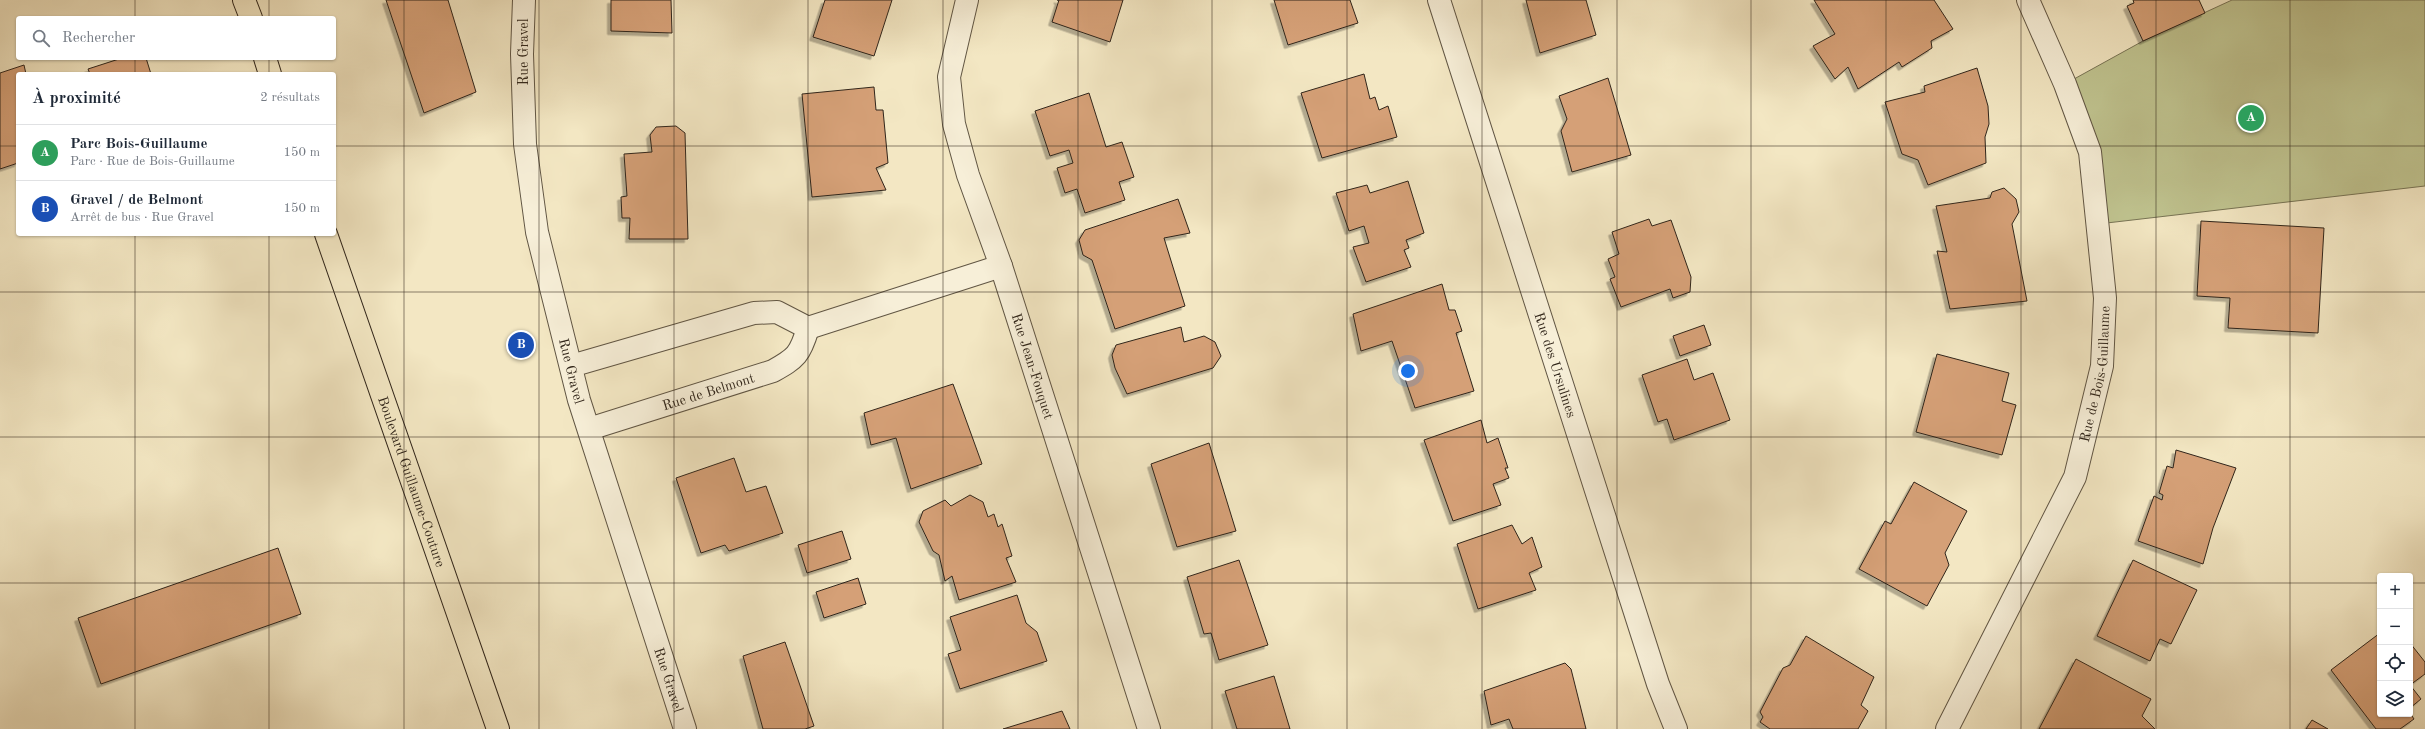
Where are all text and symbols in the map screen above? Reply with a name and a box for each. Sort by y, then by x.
search box [16,16,336,60]
street label: Rue Gravel [517,18,531,86]
icon: search [30,27,52,49]
text: Rechercher [62,31,135,46]
text: À proximité [32,90,121,107]
text: 2 résultats [260,91,320,104]
pin: A [2238,103,2264,133]
text: Parc Bois-Guillaume [70,137,208,152]
text: A [40,146,50,159]
text: 150 m [283,146,320,159]
text: Parc · Rue de Bois-Guillaume [70,155,235,168]
text: Gravel / de Belmont [70,193,203,208]
text: B [40,202,50,215]
text: 150 m [283,202,320,215]
text: Arrêt de bus · Rue Gravel [70,211,214,224]
street label: Rue de Bois-Guillaume [2078,306,2113,444]
street label: Rue des Ursulines [1531,311,1578,419]
street label: Rue Jean-Fouquet [1009,312,1056,421]
pin: B [508,330,534,360]
street label: Rue Gravel [556,337,586,406]
your location [1398,361,1418,381]
street label: Rue de Belmont [661,371,757,413]
street label: Boulevard Guillaume-Couture [375,395,447,569]
map controls [2377,573,2413,717]
button: + [2377,573,2413,609]
button: − [2377,609,2413,645]
button: locate [2377,645,2413,681]
street label: Rue Gravel [651,646,685,714]
button: layers [2377,681,2413,717]

